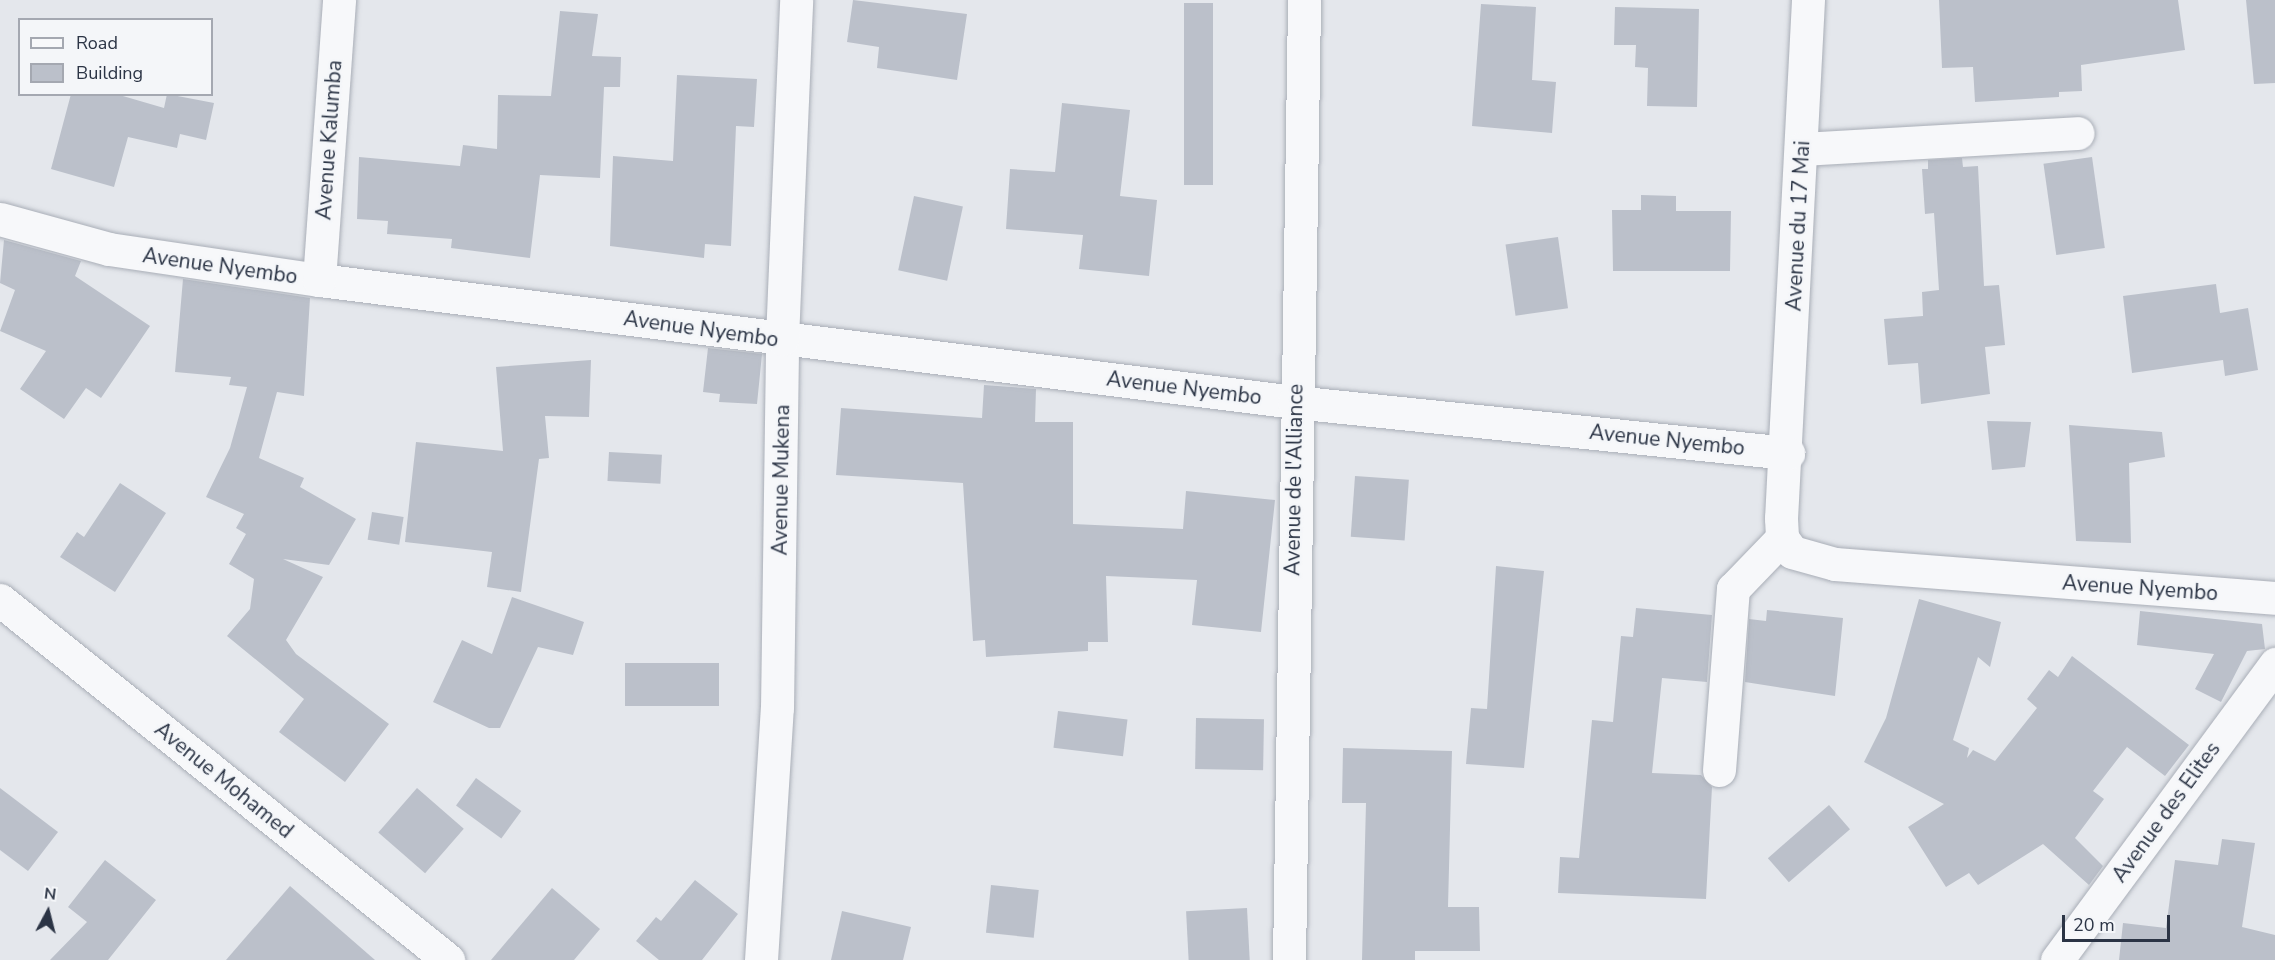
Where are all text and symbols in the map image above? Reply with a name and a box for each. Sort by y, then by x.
legend [18,18,213,96]
text: Road [76,31,118,55]
street label: Avenue Kalumba [311,59,347,221]
text: Building [76,61,143,85]
street label: Avenue du 17 Mai [1781,140,1815,312]
street label: Avenue Nyembo [141,243,299,289]
street label: Avenue Nyembo [622,306,780,352]
street label: Avenue Nyembo [1105,366,1263,410]
street label: Avenue de l'Alliance [1280,384,1308,576]
street label: Avenue Mukena [767,404,795,556]
street label: Avenue Nyembo [1588,419,1746,461]
street label: Avenue Nyembo [2061,570,2219,606]
street label: Avenue Mohamed [150,716,298,844]
street label: Avenue des Elites [2107,737,2225,887]
north arrow [18,882,78,942]
text: N [43,882,57,906]
scale bar [2065,903,2173,941]
text: 20 m [2073,913,2115,937]

